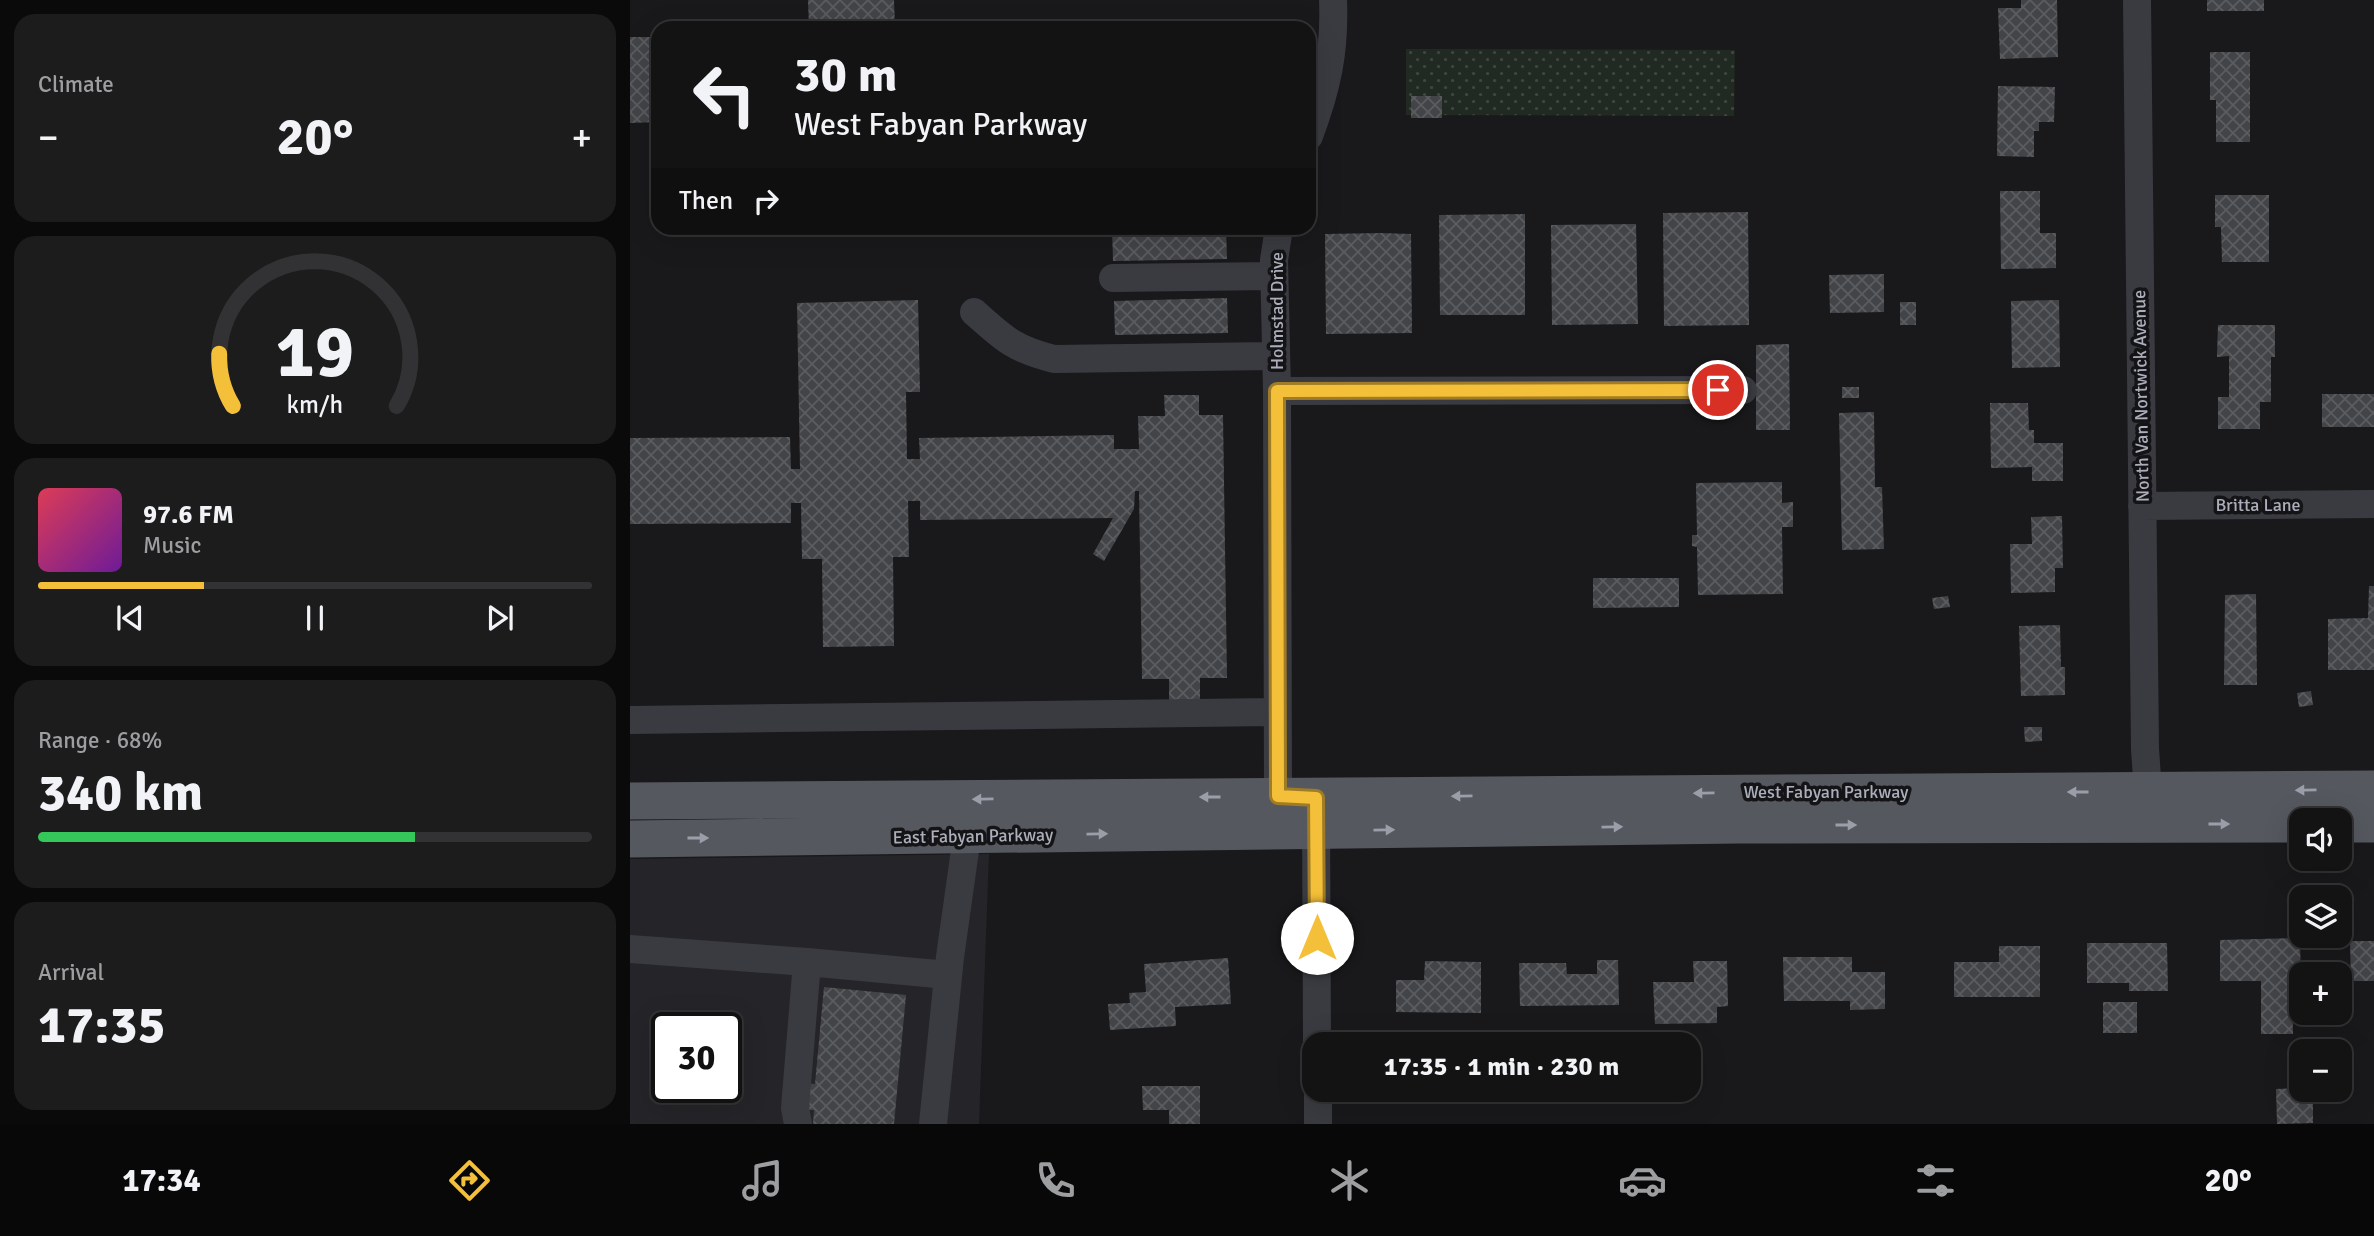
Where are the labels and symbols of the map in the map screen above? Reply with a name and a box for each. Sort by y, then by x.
street label: Holmstad Drive [1266,252,1288,370]
street label: North Van Nortwick Avenue [2128,290,2154,502]
pin [1688,360,1748,420]
street label: Britta Lane [2215,494,2301,516]
street label: West Fabyan Parkway [1744,781,1909,803]
one-way arrow [2295,784,2317,796]
one-way arrow [2067,786,2089,798]
one-way arrow [1693,787,1715,798]
one-way arrow [1451,790,1473,802]
one-way arrow [1199,791,1221,803]
one-way arrow [971,793,993,805]
one-way arrow [2208,818,2230,830]
one-way arrow [1835,819,1857,831]
one-way arrow [1601,821,1623,833]
street label: East Fabyan Parkway [893,824,1054,848]
one-way arrow [1374,824,1396,836]
one-way arrow [1086,829,1108,840]
one-way arrow [687,832,709,844]
position arrow [1280,901,1354,975]
speed limit sign: 30 [651,1012,742,1103]

